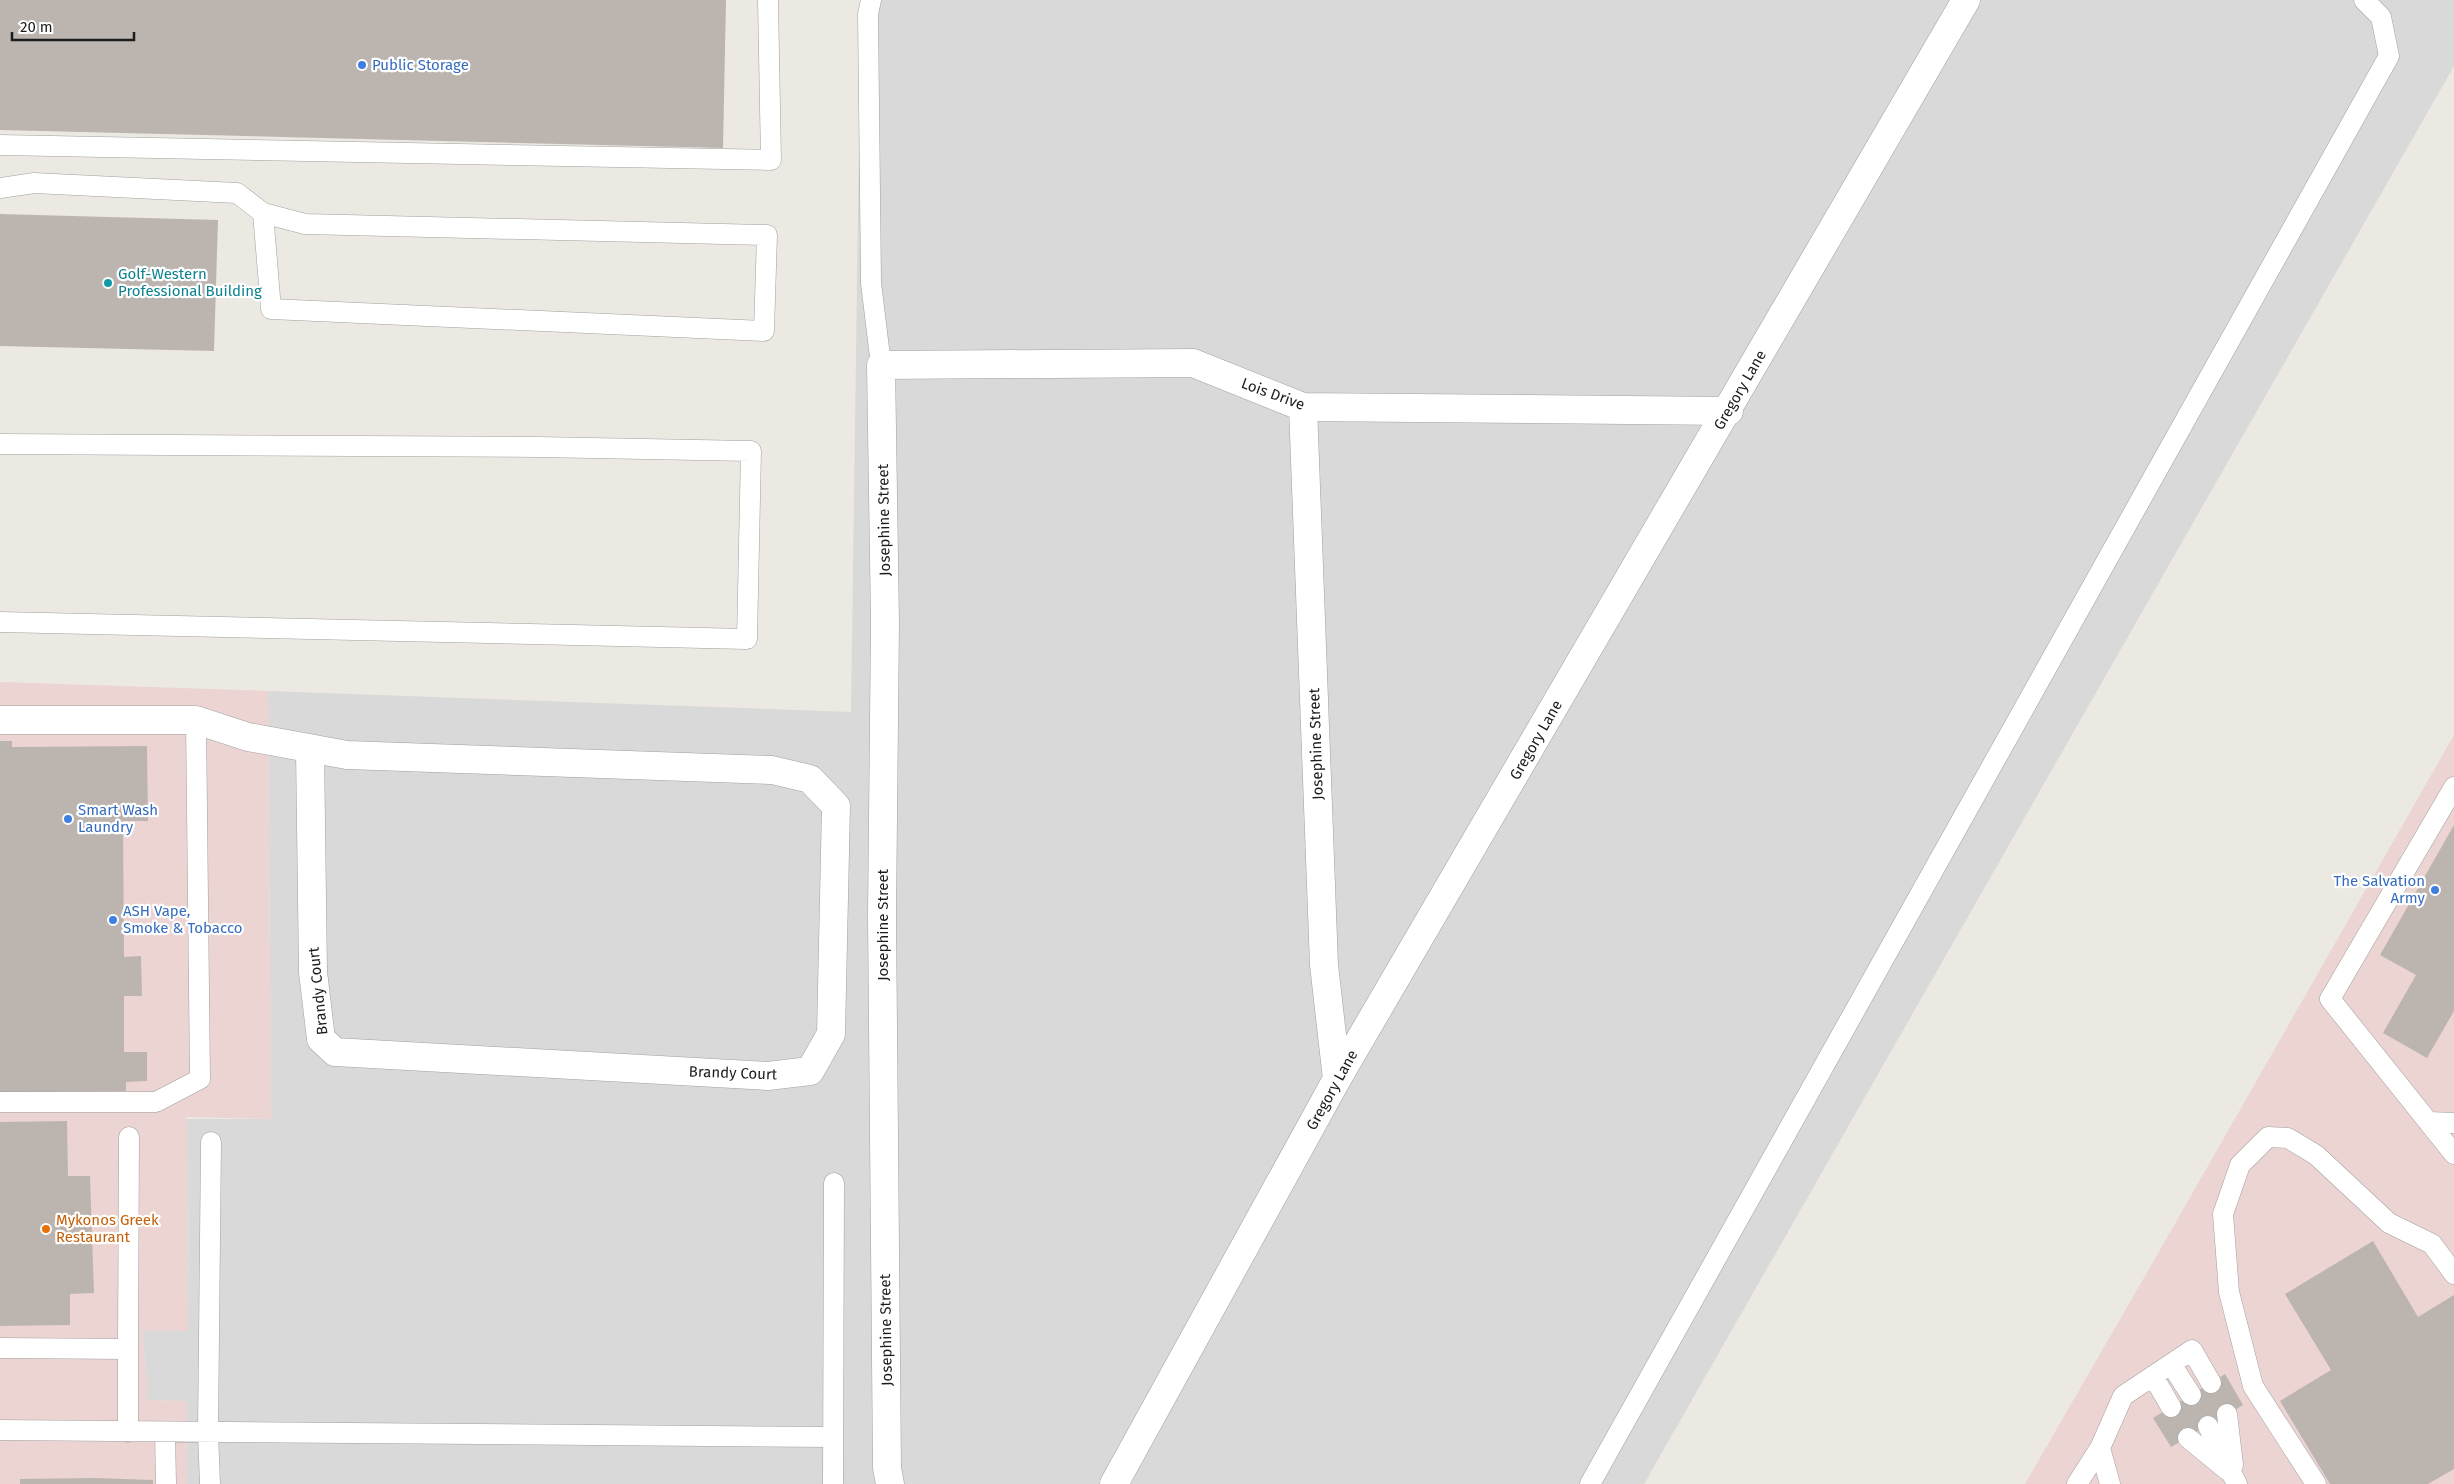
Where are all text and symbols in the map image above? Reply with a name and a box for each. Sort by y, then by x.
scale bar [12,10,135,42]
text: 20 m [20,18,53,36]
place label: Public Storage [372,56,469,74]
marker: Public Storage [356,59,368,71]
place label: Golf-Western Professional Building [118,265,262,300]
marker: Golf-Western Professional Building [102,277,114,289]
street label: Gregory Lane [1710,347,1770,433]
street label: Lois Drive [1239,374,1307,414]
street label: Josephine Street [874,463,894,576]
street label: Josephine Street [1305,687,1327,800]
street label: Gregory Lane [1506,697,1566,783]
place label: Smart Wash Laundry [78,801,158,836]
marker: Smart Wash Laundry [62,813,74,825]
street label: Josephine Street [874,868,892,981]
place label: The Salvation Army [2333,872,2426,907]
marker: The Salvation Army [2429,884,2441,896]
place label: ASH Vape, Smoke & Tobacco [123,902,243,937]
marker: ASH Vape, Smoke & Tobacco [107,914,119,926]
street label: Brandy Court [304,945,332,1036]
street label: Gregory Lane [1303,1047,1361,1133]
street label: Brandy Court [688,1062,778,1084]
place label: Mykonos Greek Restaurant [56,1211,159,1246]
marker: Mykonos Greek Restaurant [40,1223,52,1235]
street label: Josephine Street [876,1273,896,1386]

